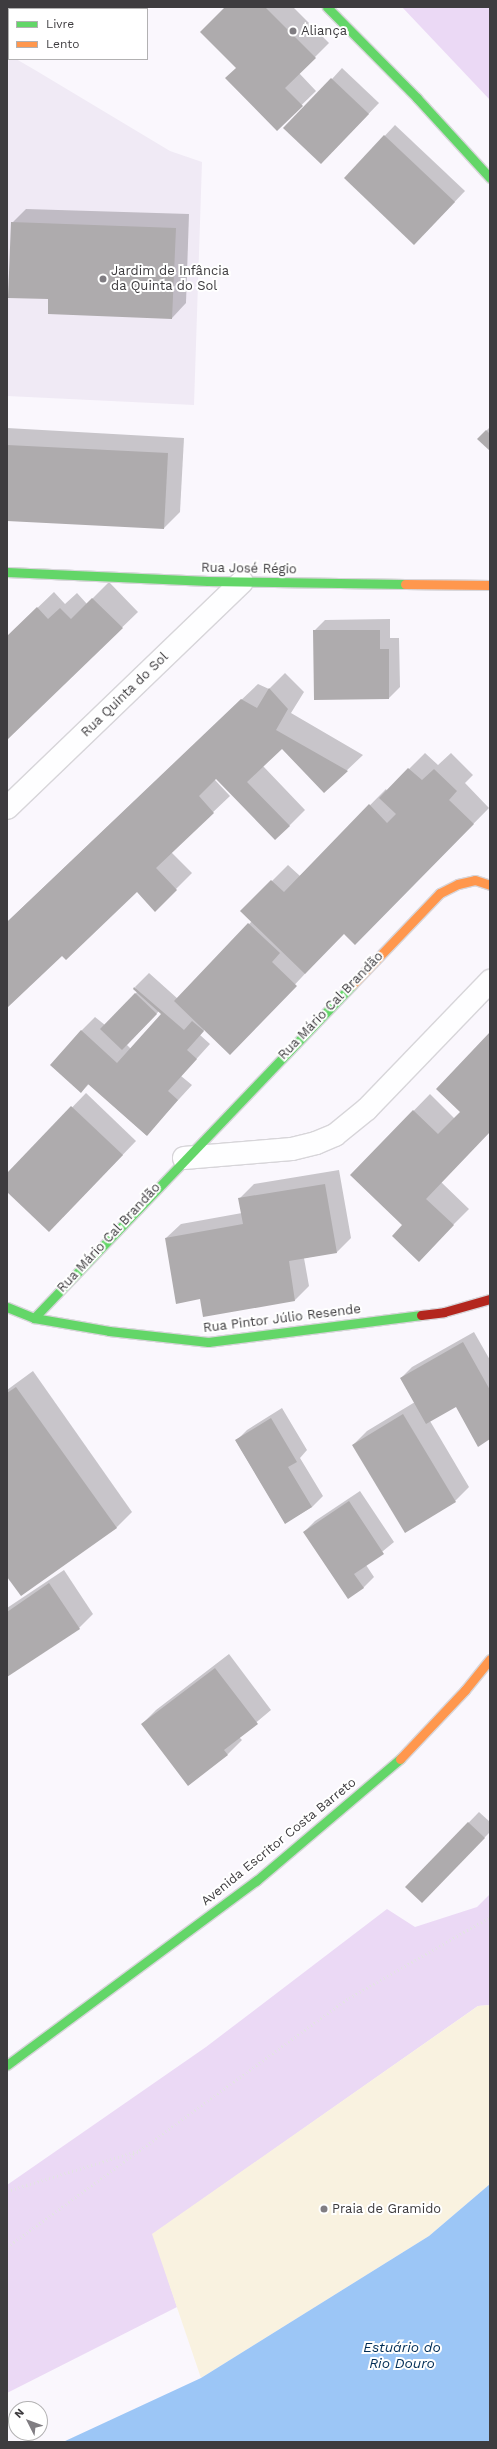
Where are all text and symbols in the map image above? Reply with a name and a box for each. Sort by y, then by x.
legend [8,8,148,60]
text: Livre [46,17,74,31]
place label: Aliança [301,23,347,39]
marker: Aliança [288,26,298,36]
text: Lento [46,37,80,51]
place label: Jardim de Infância da Quinta do Sol [111,264,229,295]
marker: Jardim de Infância da Quinta do Sol [98,274,108,284]
street label: Rua José Régio [201,560,297,578]
street label: Rua Quinta do Sol [78,649,172,741]
street label: Rua Mário Cal Brandão [275,949,387,1063]
street label: Rua Mário Cal Brandão [54,1180,164,1296]
street label: Rua Pintor Júlio Resende [202,1302,362,1336]
street label: Avenida Escritor Costa Barreto [198,1774,360,1910]
place label: Praia de Gramido [332,2201,441,2217]
marker: Praia de Gramido [319,2204,329,2214]
water label: Estuário do Rio Douro [363,2339,441,2372]
north arrow [8,2401,48,2441]
text: N [12,2406,27,2421]

